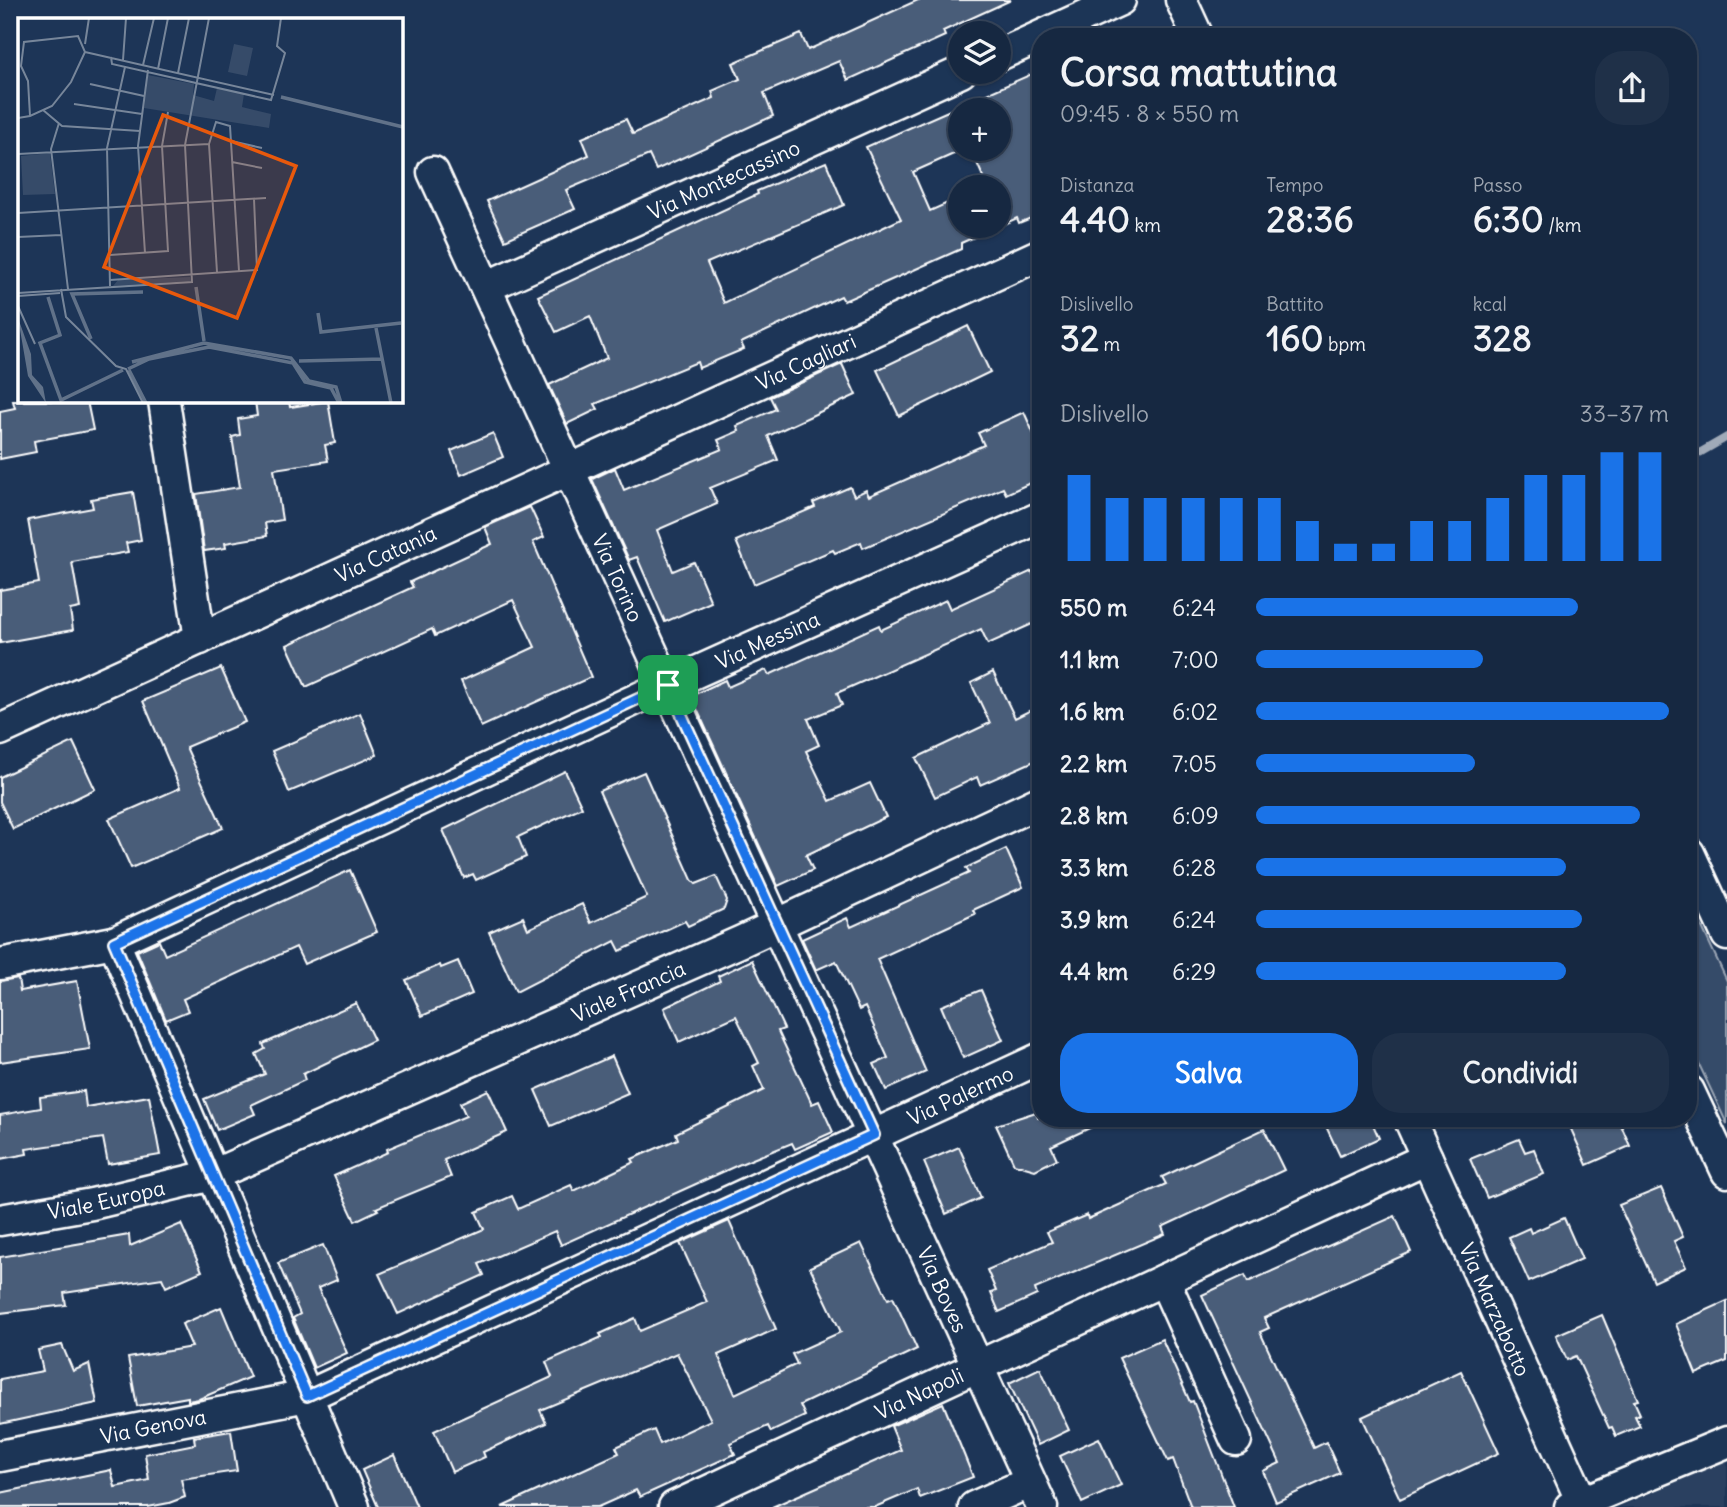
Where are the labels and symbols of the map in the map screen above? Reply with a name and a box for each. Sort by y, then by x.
inset map [18,18,402,402]
street label: Via Montecassino [643,133,804,225]
street label: Via Cagliari [752,327,860,396]
street label: Via Catania [331,519,441,589]
street label: Via Torino [586,530,650,626]
street label: Via Messina [711,605,824,675]
pin [638,655,698,715]
street label: Viale Francia [567,954,690,1028]
street label: Via Palermo [903,1059,1018,1131]
street label: Viale Europa [45,1174,167,1225]
street label: Via Marzabotto [1453,1239,1537,1380]
street label: Via Boves [911,1242,974,1336]
street label: Via Napoli [870,1361,967,1426]
street label: Via Genova [98,1403,208,1450]

